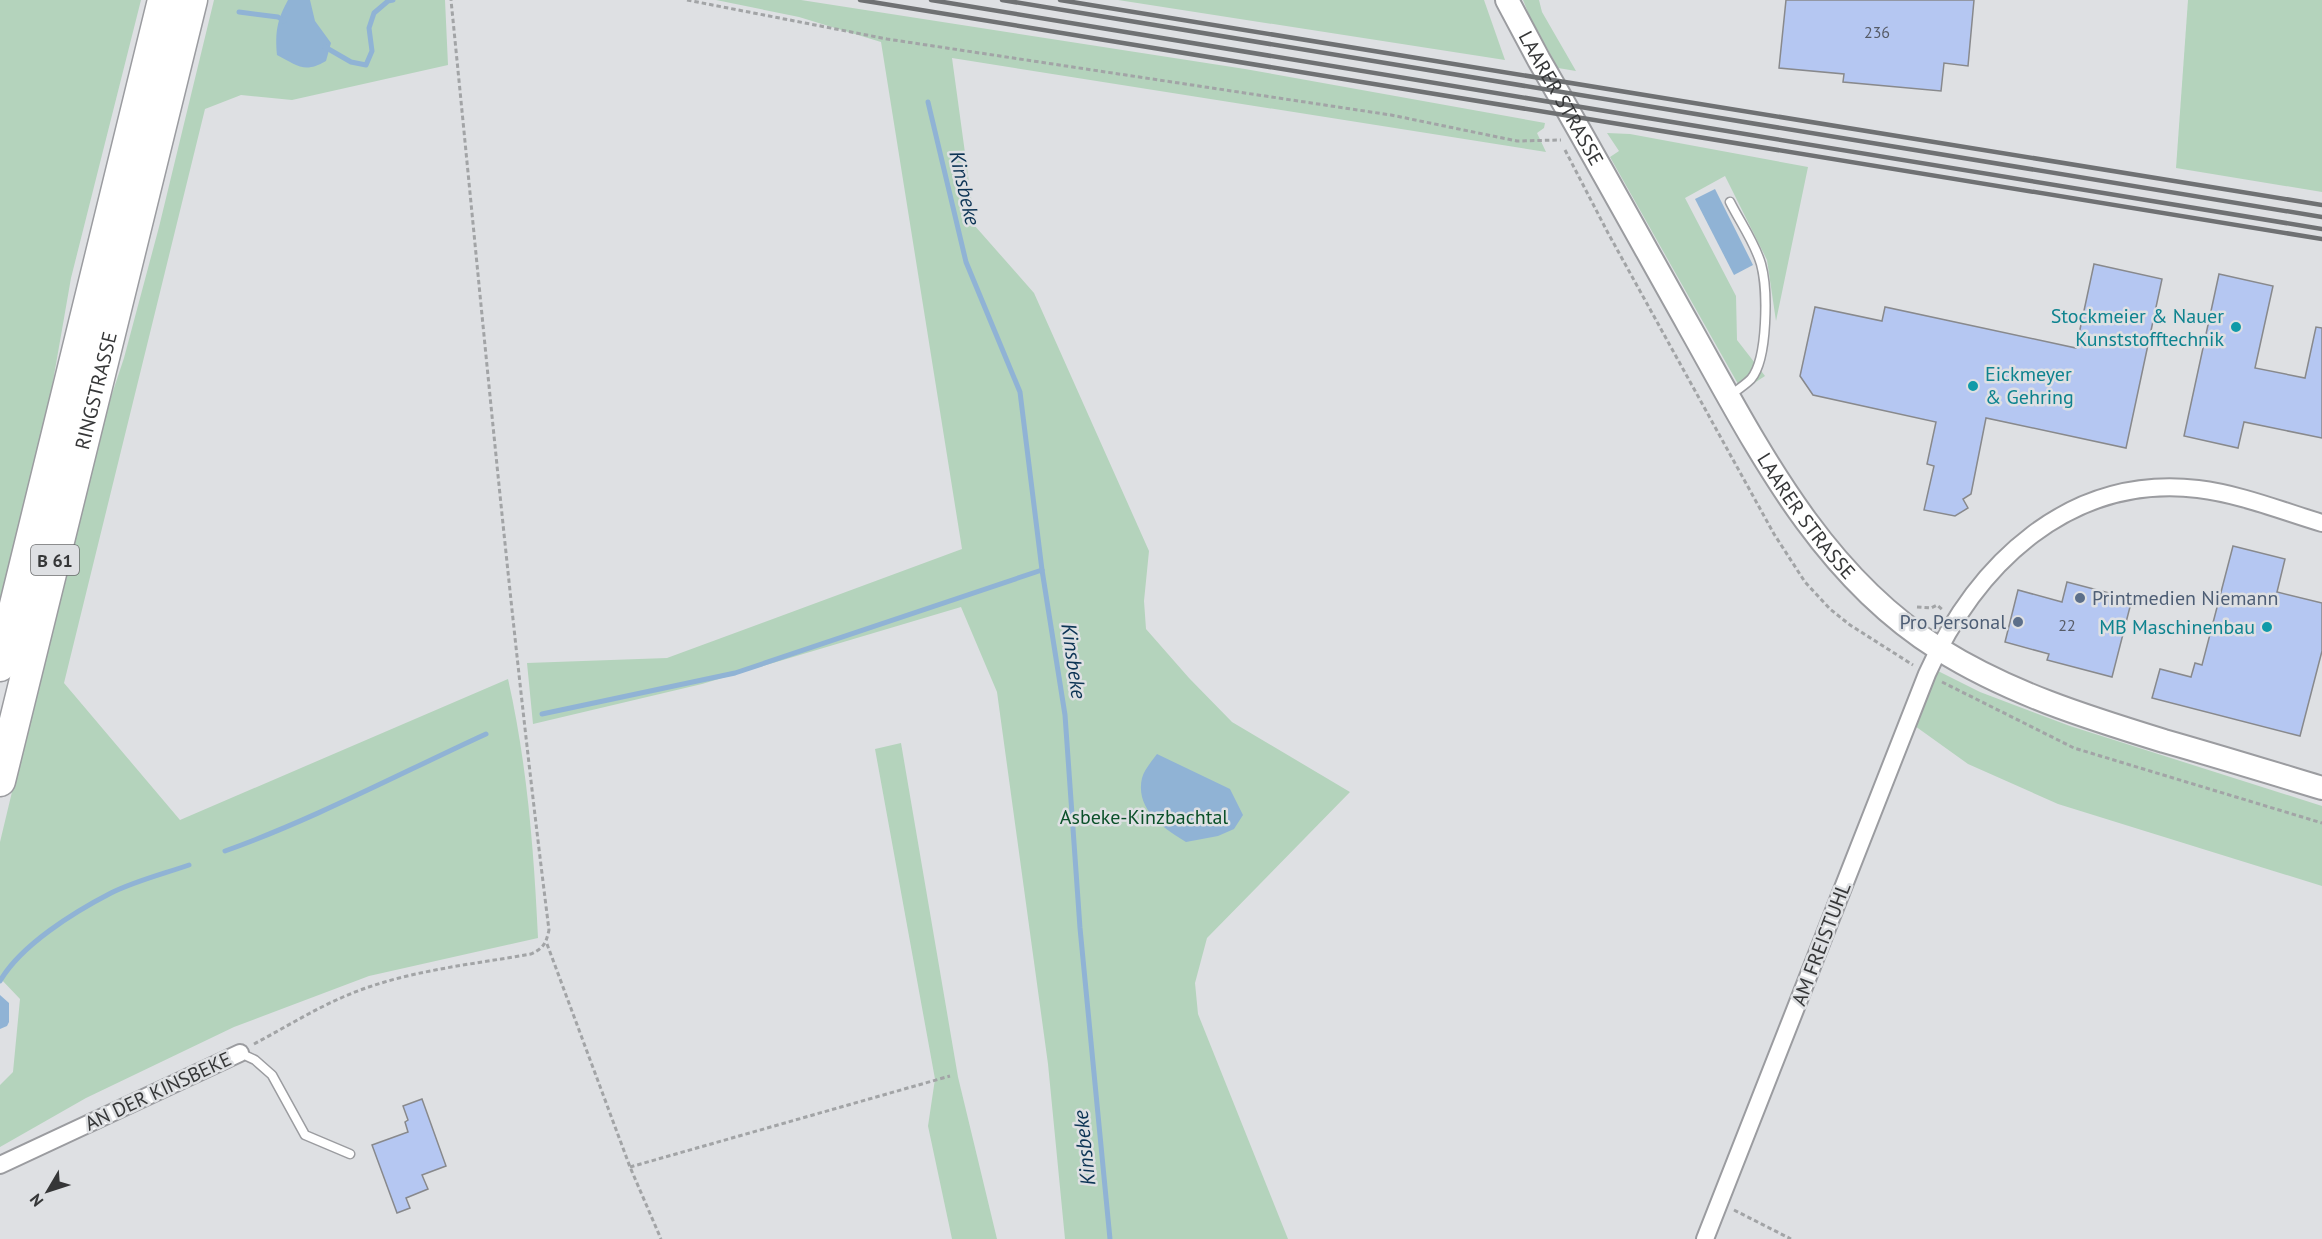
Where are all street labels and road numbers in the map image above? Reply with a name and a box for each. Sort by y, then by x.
street label: LAARER STRASSE [1513,26,1609,170]
street label: RINGSTRASSE [69,329,123,452]
street label: LAARER STRASSE [1751,448,1861,585]
road number: B 61 [31,545,79,575]
street label: AM FREISTUHL [1786,879,1856,1009]
street label: AN DER KINSBEKE [80,1046,236,1136]

